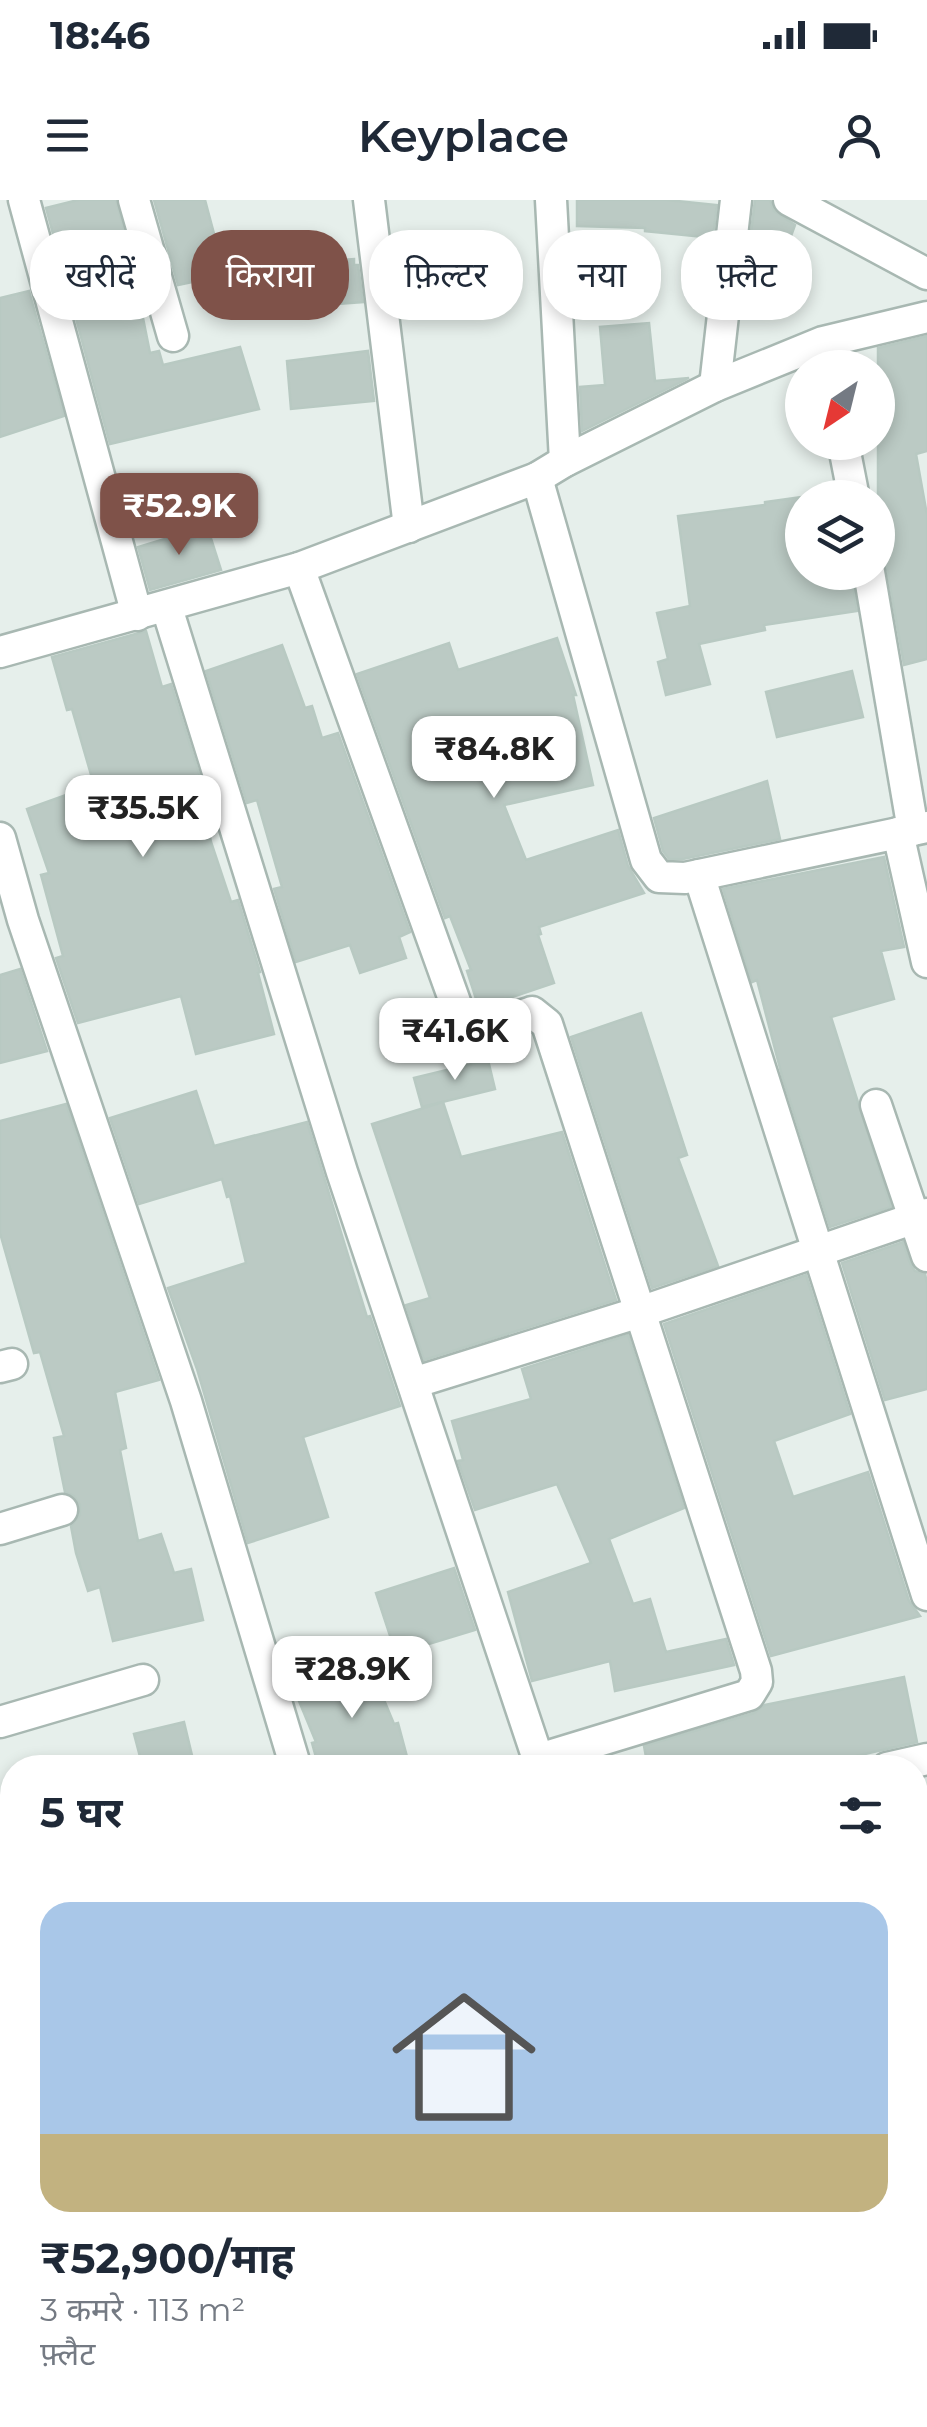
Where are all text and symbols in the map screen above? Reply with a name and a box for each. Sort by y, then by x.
text: 18:46 [50,12,150,59]
icon: menu [40,108,95,163]
text: Keyplace [358,108,569,163]
icon: person [832,108,887,163]
chip: खरीदें [30,230,171,320]
chip: किराया [191,230,349,320]
chip: फ़िल्टर [369,230,523,320]
chip: नया [543,230,661,320]
chip: फ़्लैट [681,230,812,320]
north arrow [785,350,895,460]
map controls [785,350,895,590]
pin: ₹52.9K [98,473,260,558]
button: layers [785,480,895,590]
text: ₹52.9K [122,486,236,525]
pin: ₹84.8K [413,716,575,801]
text: ₹84.8K [434,729,554,768]
pin: ₹35.5K [62,775,224,860]
text: ₹35.5K [87,788,199,827]
pin: ₹41.6K [374,998,536,1083]
text: ₹41.6K [401,1011,509,1050]
pin: ₹28.9K [271,1636,433,1721]
text: ₹28.9K [294,1649,410,1688]
text: 5 घर [40,1786,123,1838]
icon: filters [833,1788,888,1843]
icon: home [374,1967,554,2147]
text: ₹52,900/माह [40,2232,294,2284]
text: 3 कमरे · 113 m² [40,2290,245,2329]
text: फ़्लैट [40,2334,95,2373]

